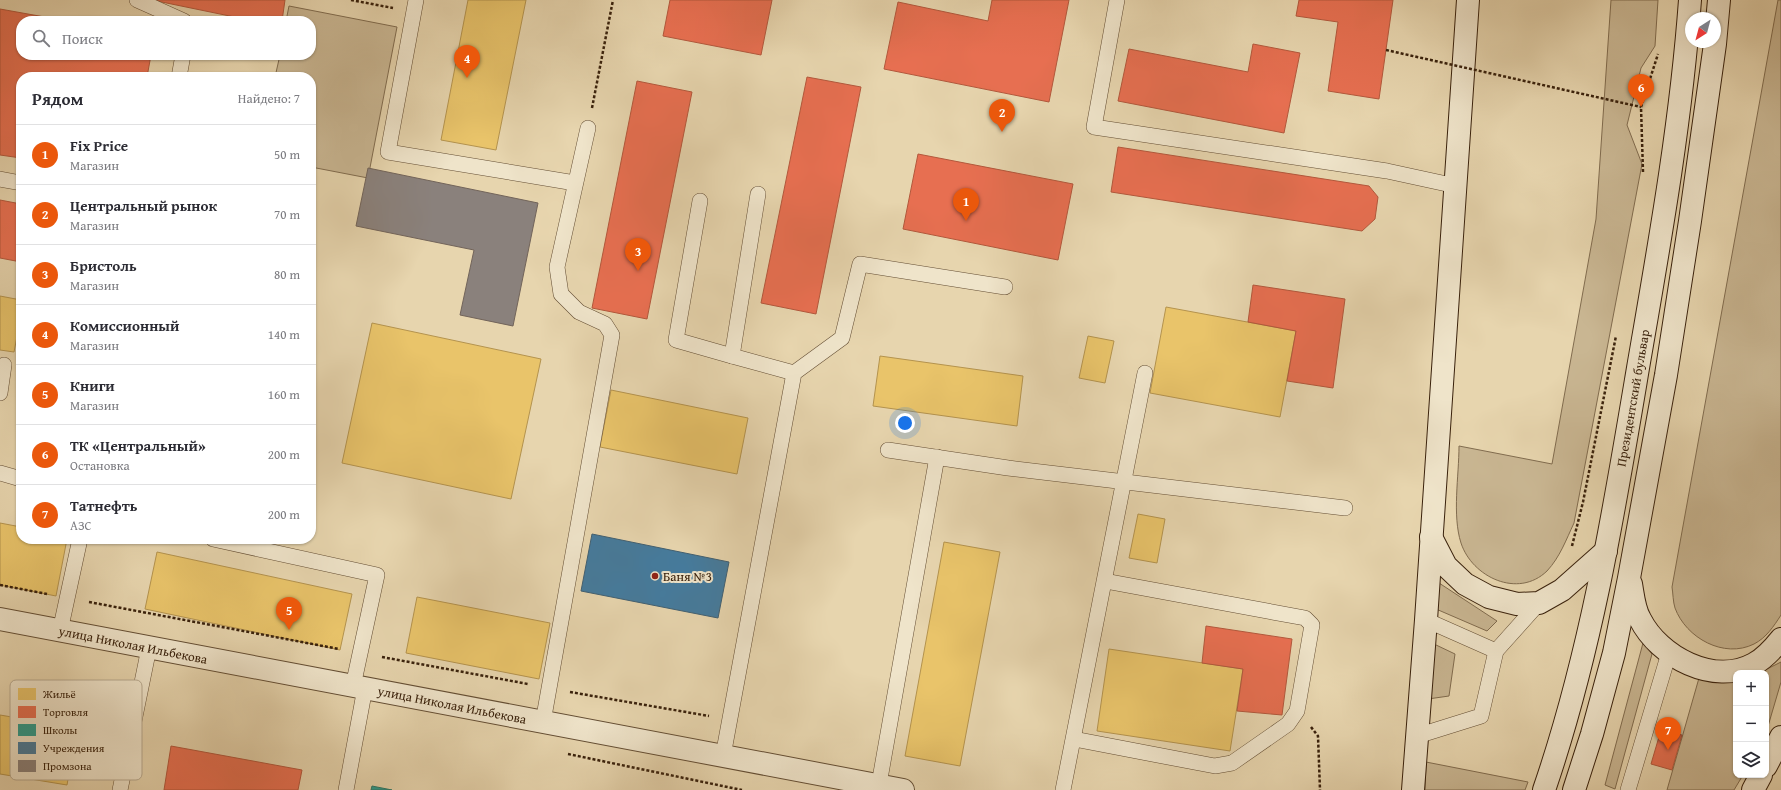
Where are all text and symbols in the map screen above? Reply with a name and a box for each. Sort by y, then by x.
north arrow [1685,12,1721,48]
search box [16,16,316,60]
icon: search [30,27,52,49]
text: Поиск [62,28,103,49]
pin: 4 [454,45,480,78]
pin: 6 [1628,74,1654,107]
text: Рядом [32,86,83,111]
text: Найдено: 7 [238,89,300,108]
pin: 2 [989,99,1015,132]
text: Fix Price [70,135,128,156]
text: 1 [42,145,48,164]
text: 50 m [274,145,300,164]
text: Магазин [70,156,119,175]
pin: 1 [953,188,979,221]
text: Центральный рынок [70,195,217,216]
text: 2 [42,205,48,224]
text: 70 m [274,205,300,224]
text: Магазин [70,216,119,235]
pin: 3 [625,238,651,271]
text: Бристоль [70,255,137,276]
text: 3 [42,265,48,284]
text: 80 m [274,265,300,284]
text: Магазин [70,276,119,295]
text: Комиссионный [70,315,179,336]
text: 4 [42,325,48,344]
text: 140 m [268,325,300,344]
street label: Президентский бульвар [1612,328,1654,468]
text: Магазин [70,336,119,355]
text: Книги [70,375,115,396]
text: 5 [42,385,48,404]
text: 160 m [268,385,300,404]
text: Магазин [70,396,119,415]
your location [895,413,915,433]
text: ТК «Центральный» [70,435,206,456]
text: 6 [42,445,48,464]
text: 200 m [268,445,300,464]
text: Остановка [70,456,130,475]
text: Татнефть [70,495,137,516]
text: 7 [42,505,48,524]
text: 200 m [268,505,300,524]
text: АЗС [70,516,92,535]
place label: Баня №3 [663,567,712,586]
marker: Баня №3 [650,571,660,581]
pin: 5 [276,597,302,630]
street label: улица Николая Ильбекова [56,621,210,669]
map controls [1733,670,1769,778]
button: + [1733,670,1769,706]
legend [10,680,142,780]
street label: улица Николая Ильбекова [375,681,529,729]
text: Жильё [42,686,76,702]
text: Торговля [43,704,88,720]
button: − [1733,706,1769,742]
pin: 7 [1655,717,1681,750]
text: Школы [43,722,78,738]
text: Учреждения [43,740,105,756]
button: layers [1733,742,1769,778]
text: Промзона [43,758,92,774]

